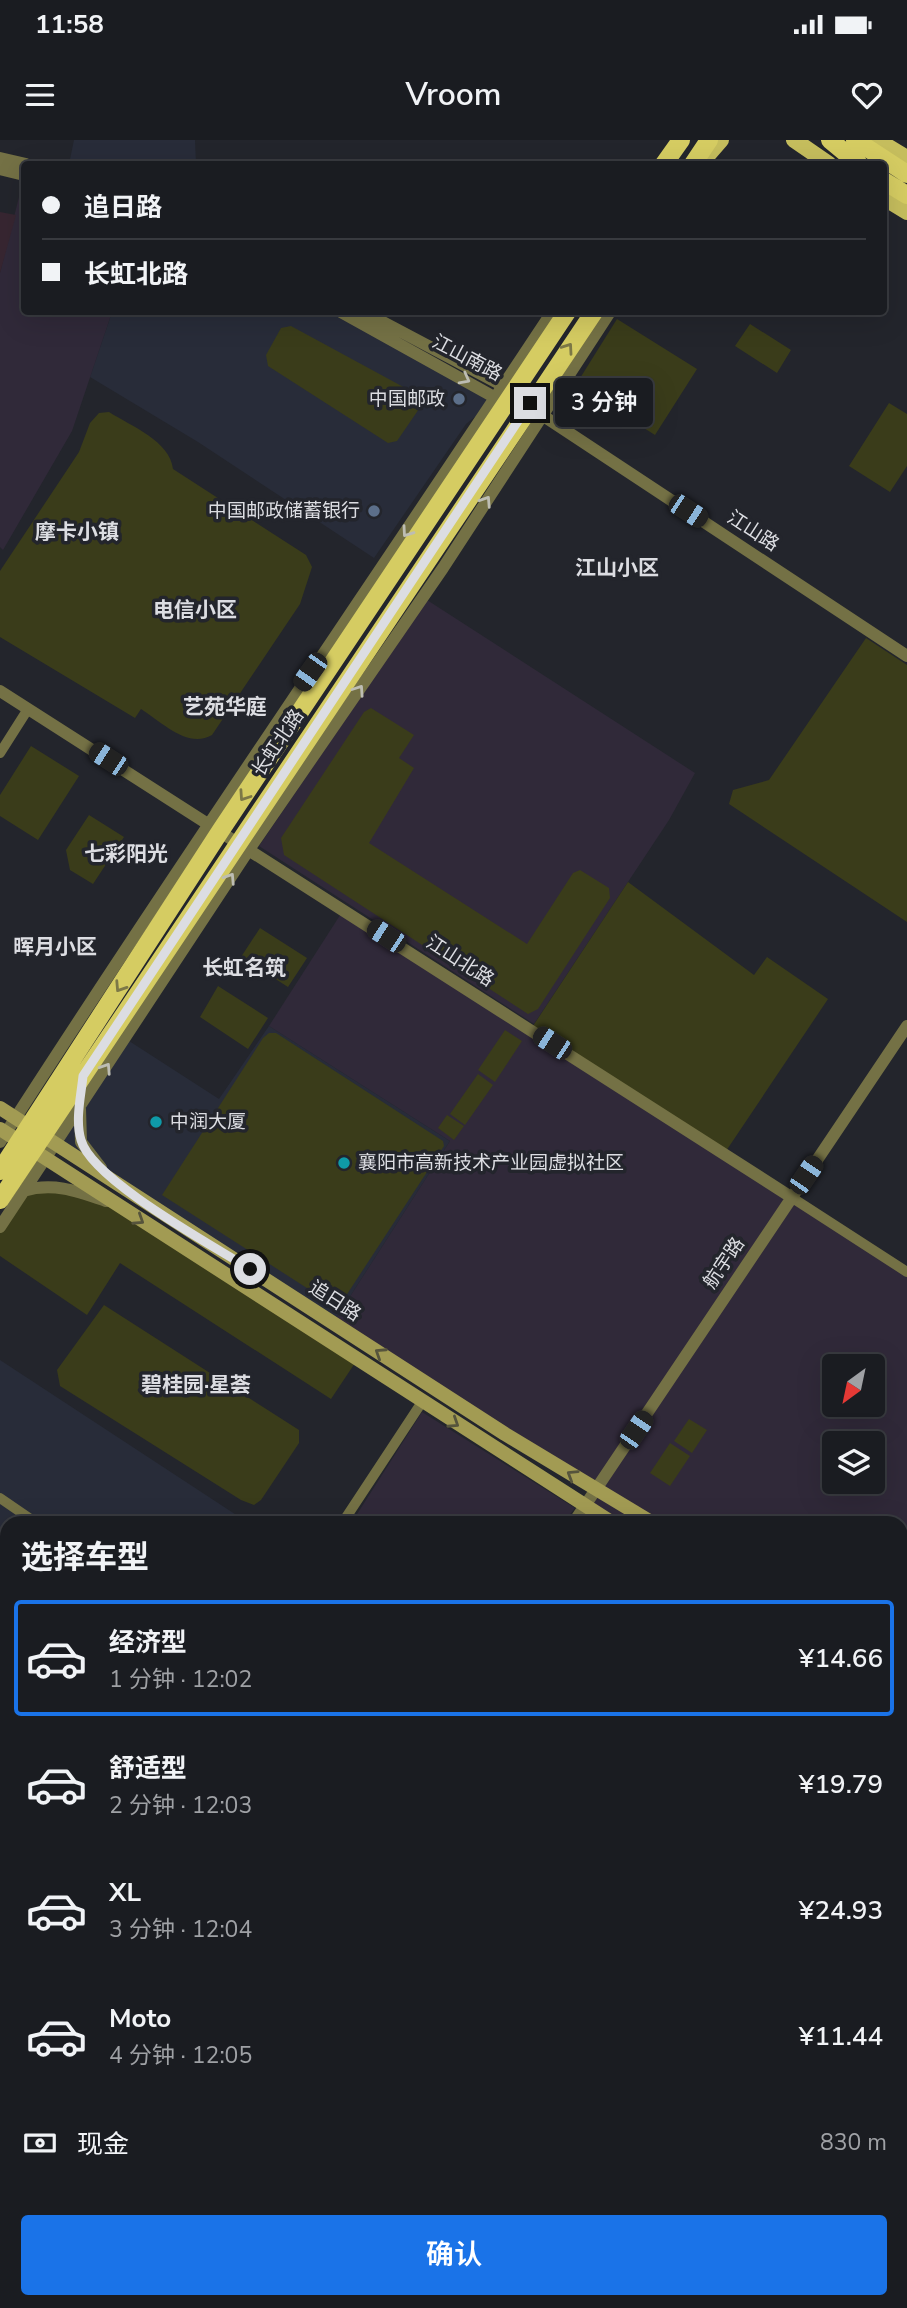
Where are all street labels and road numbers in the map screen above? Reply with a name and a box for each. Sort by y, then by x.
street label: 江山南路 [427,329,507,387]
street label: 江山路 [722,505,784,557]
street label: 长虹北路 [246,704,310,782]
street label: 江山北路 [421,929,499,993]
street label: 航宇路 [697,1232,751,1294]
street label: 追日路 [304,1275,366,1327]

